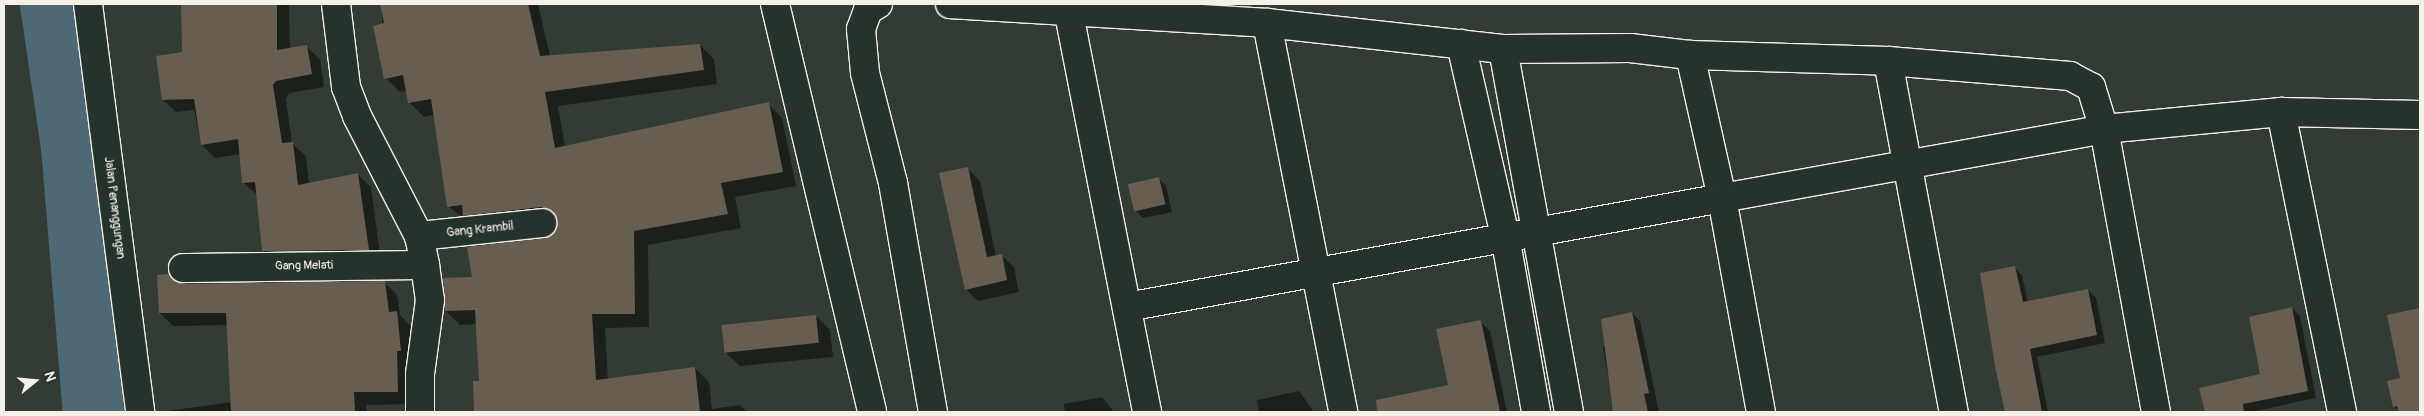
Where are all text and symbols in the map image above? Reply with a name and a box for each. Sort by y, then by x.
street label: Jalan Penanggungan [101,156,127,260]
street label: Gang Krambil [446,219,514,241]
street label: Gang Melati [275,258,333,274]
north arrow [10,356,60,406]
text: N [40,369,59,383]

